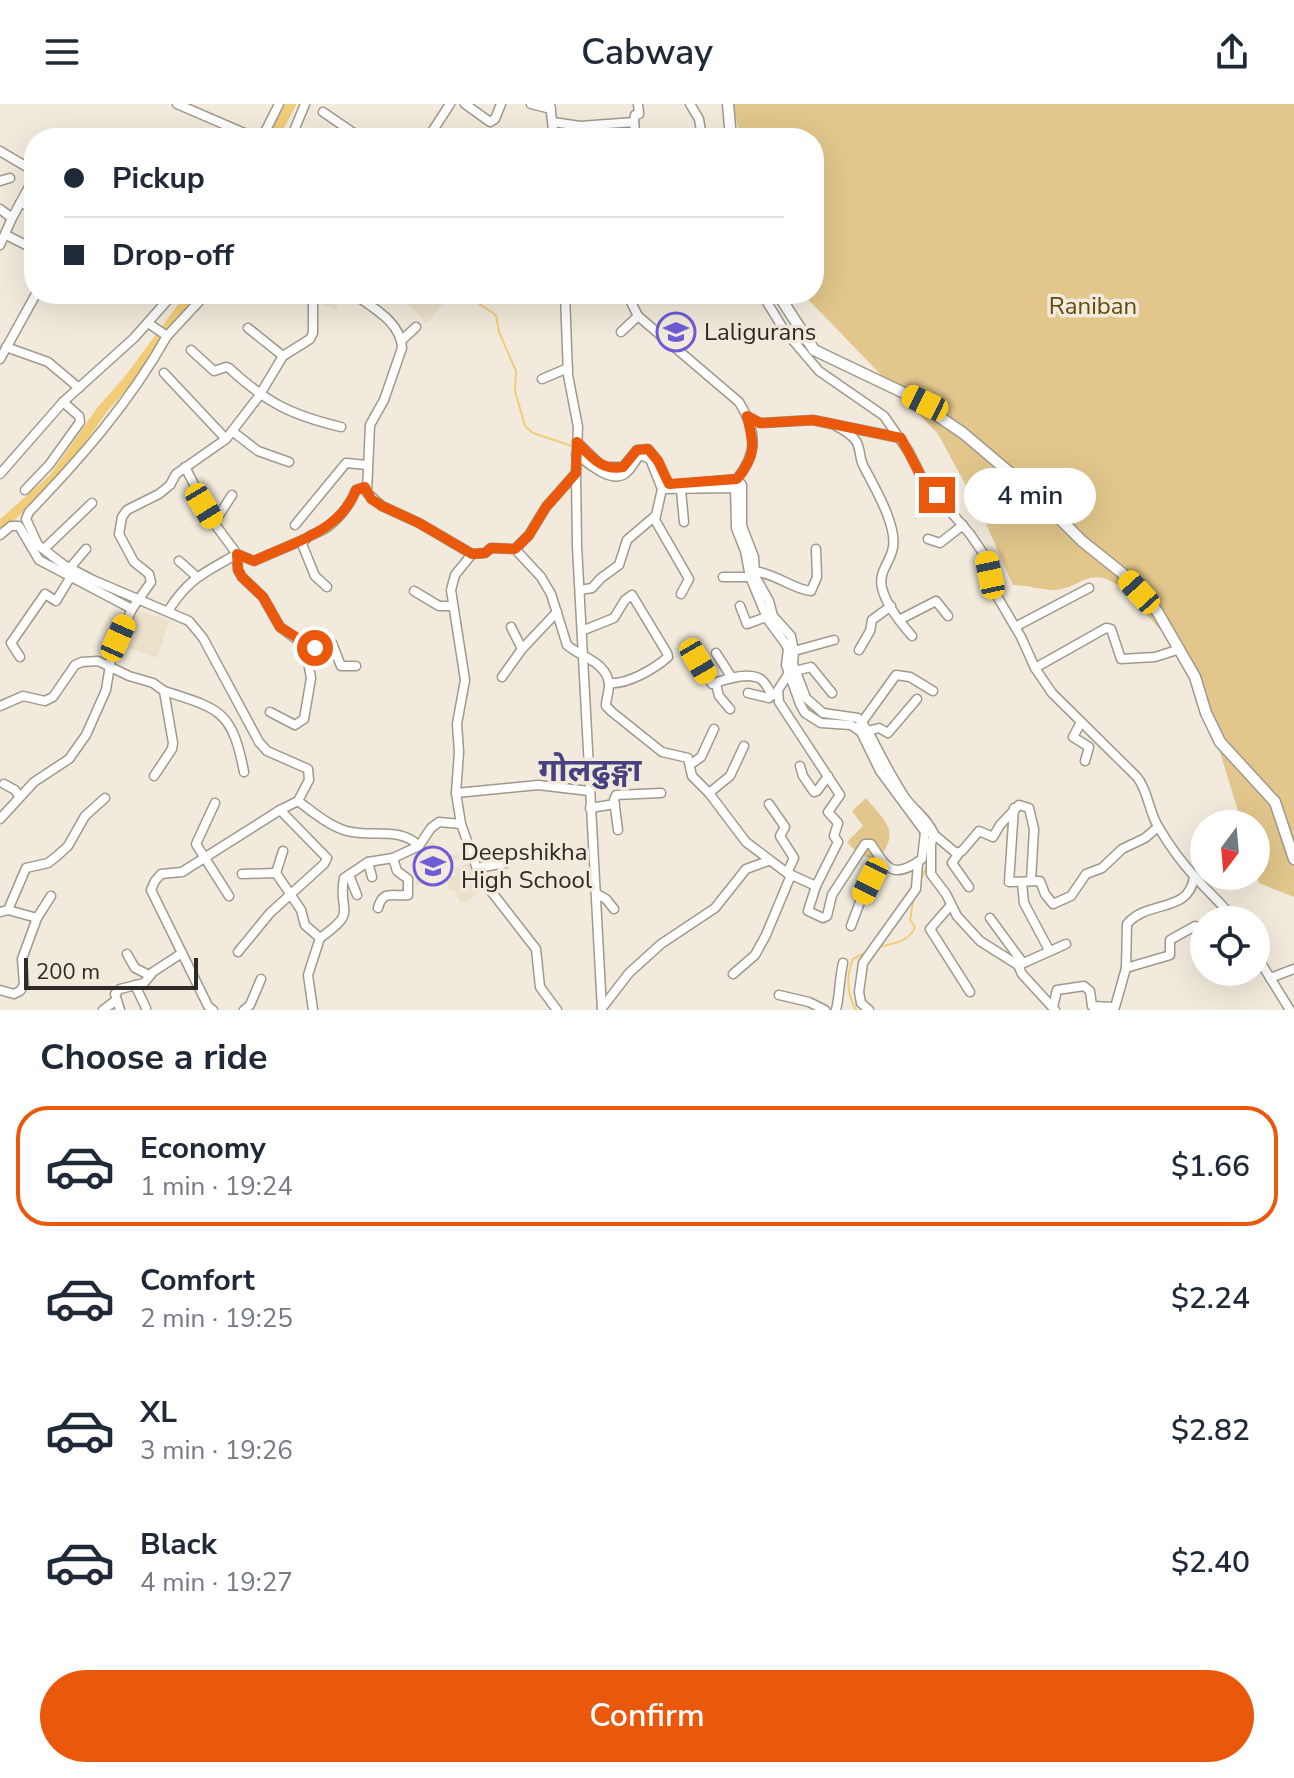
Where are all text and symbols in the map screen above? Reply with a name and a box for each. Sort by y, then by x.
text: Cabway [581,28,713,77]
icon: menu [40,30,84,74]
icon: share [1210,30,1254,74]
text: Pickup [112,158,205,199]
text: Drop-off [112,235,234,276]
park label: Raniban [1049,290,1137,322]
school or university icon: Laligurans [655,311,697,353]
place label: Laligurans [704,316,816,348]
car [898,382,952,424]
callout: 4 min [965,467,1097,523]
route end [919,477,955,513]
text: 4 min [997,478,1063,513]
car [181,479,227,533]
car [973,549,1007,601]
car [1114,566,1164,618]
car [97,611,139,665]
route start [297,630,333,666]
car [676,634,720,688]
district label: गोलढुङ्गा [539,749,642,792]
north arrow [1190,810,1270,890]
map controls [1190,810,1270,986]
place label: Deepshikha High School [461,836,592,896]
school or university icon: Deepshikha High School [412,845,454,887]
car [849,854,891,908]
button: locate [1190,906,1270,986]
scale bar [24,954,198,990]
text: 200 m [36,957,100,987]
text: Choose a ride [40,1033,268,1082]
text: Economy [140,1128,266,1169]
icon: car [44,1130,116,1202]
text: $1.66 [1171,1146,1250,1187]
text: 1 min · 19:24 [140,1169,293,1204]
text: Comfort [140,1260,255,1301]
icon: car [44,1262,116,1334]
text: $2.24 [1171,1278,1250,1319]
text: 2 min · 19:25 [140,1301,293,1336]
text: XL [140,1392,177,1433]
icon: car [44,1394,116,1466]
text: $2.82 [1171,1410,1250,1451]
text: 3 min · 19:26 [140,1433,293,1468]
text: Black [140,1524,217,1565]
icon: car [44,1526,116,1598]
text: $2.40 [1171,1542,1250,1583]
text: 4 min · 19:27 [140,1565,293,1600]
button: Confirm [40,1670,1254,1762]

